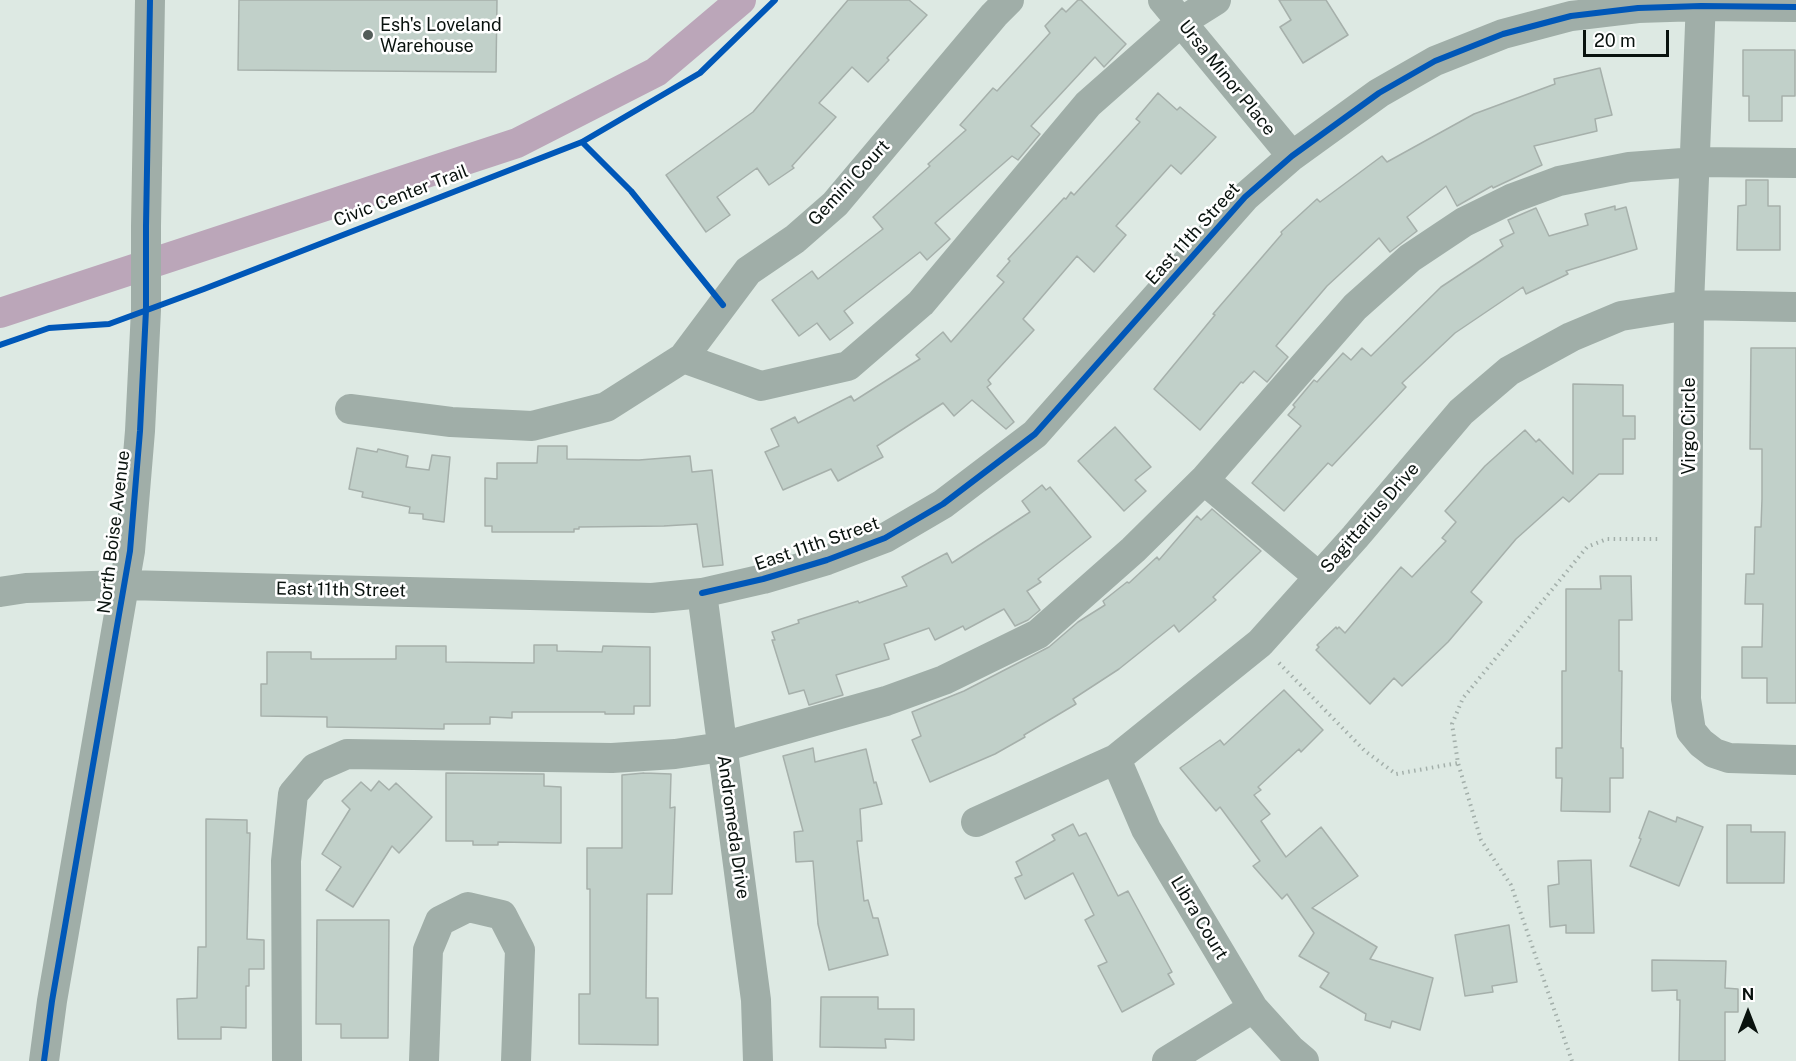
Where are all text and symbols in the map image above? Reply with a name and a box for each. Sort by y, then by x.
place label: Esh's Loveland Warehouse [380,14,502,57]
street label: Ursa Minor Place [1174,16,1280,140]
scale bar [1586,18,1672,56]
marker: Esh's Loveland Warehouse [361,28,375,42]
text: 20 m [1594,30,1636,51]
street label: Gemini Court [804,136,894,230]
street label: Civic Center Trail [331,160,471,232]
street label: East 11th Street [1141,178,1245,290]
street label: Virgo Circle [1678,377,1700,475]
street label: North Boise Avenue [93,449,135,615]
street label: Sagittarius Drive [1316,458,1424,578]
street label: East 11th Street [752,513,882,575]
street label: East 11th Street [276,578,406,602]
street label: Andromeda Drive [712,754,754,900]
street label: Libra Court [1166,872,1232,964]
north arrow [1718,983,1778,1043]
text: N [1742,985,1754,1004]

